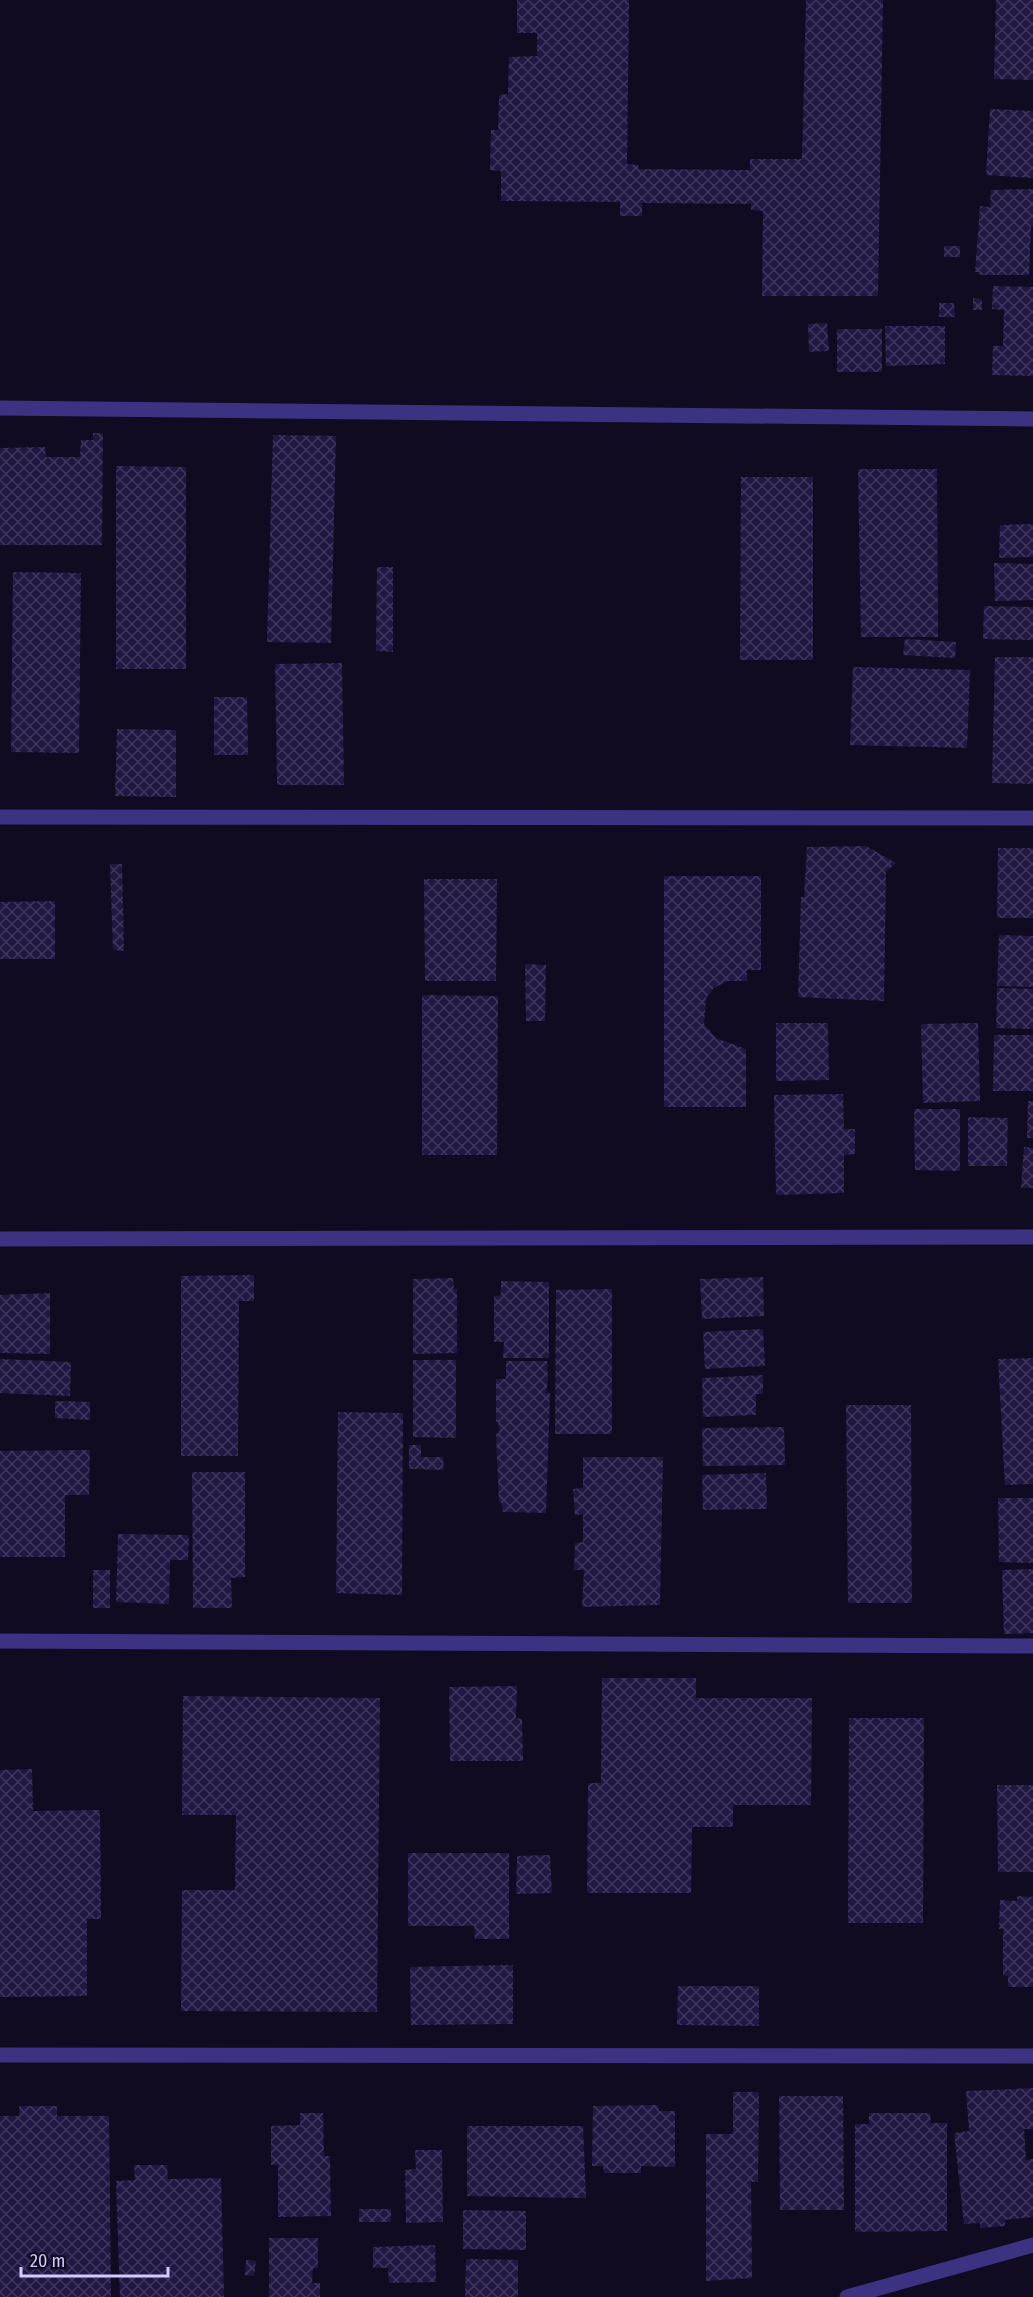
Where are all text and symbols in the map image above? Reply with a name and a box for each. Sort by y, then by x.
scale bar [21,2240,168,2278]
text: 20 m [30,2250,65,2272]

